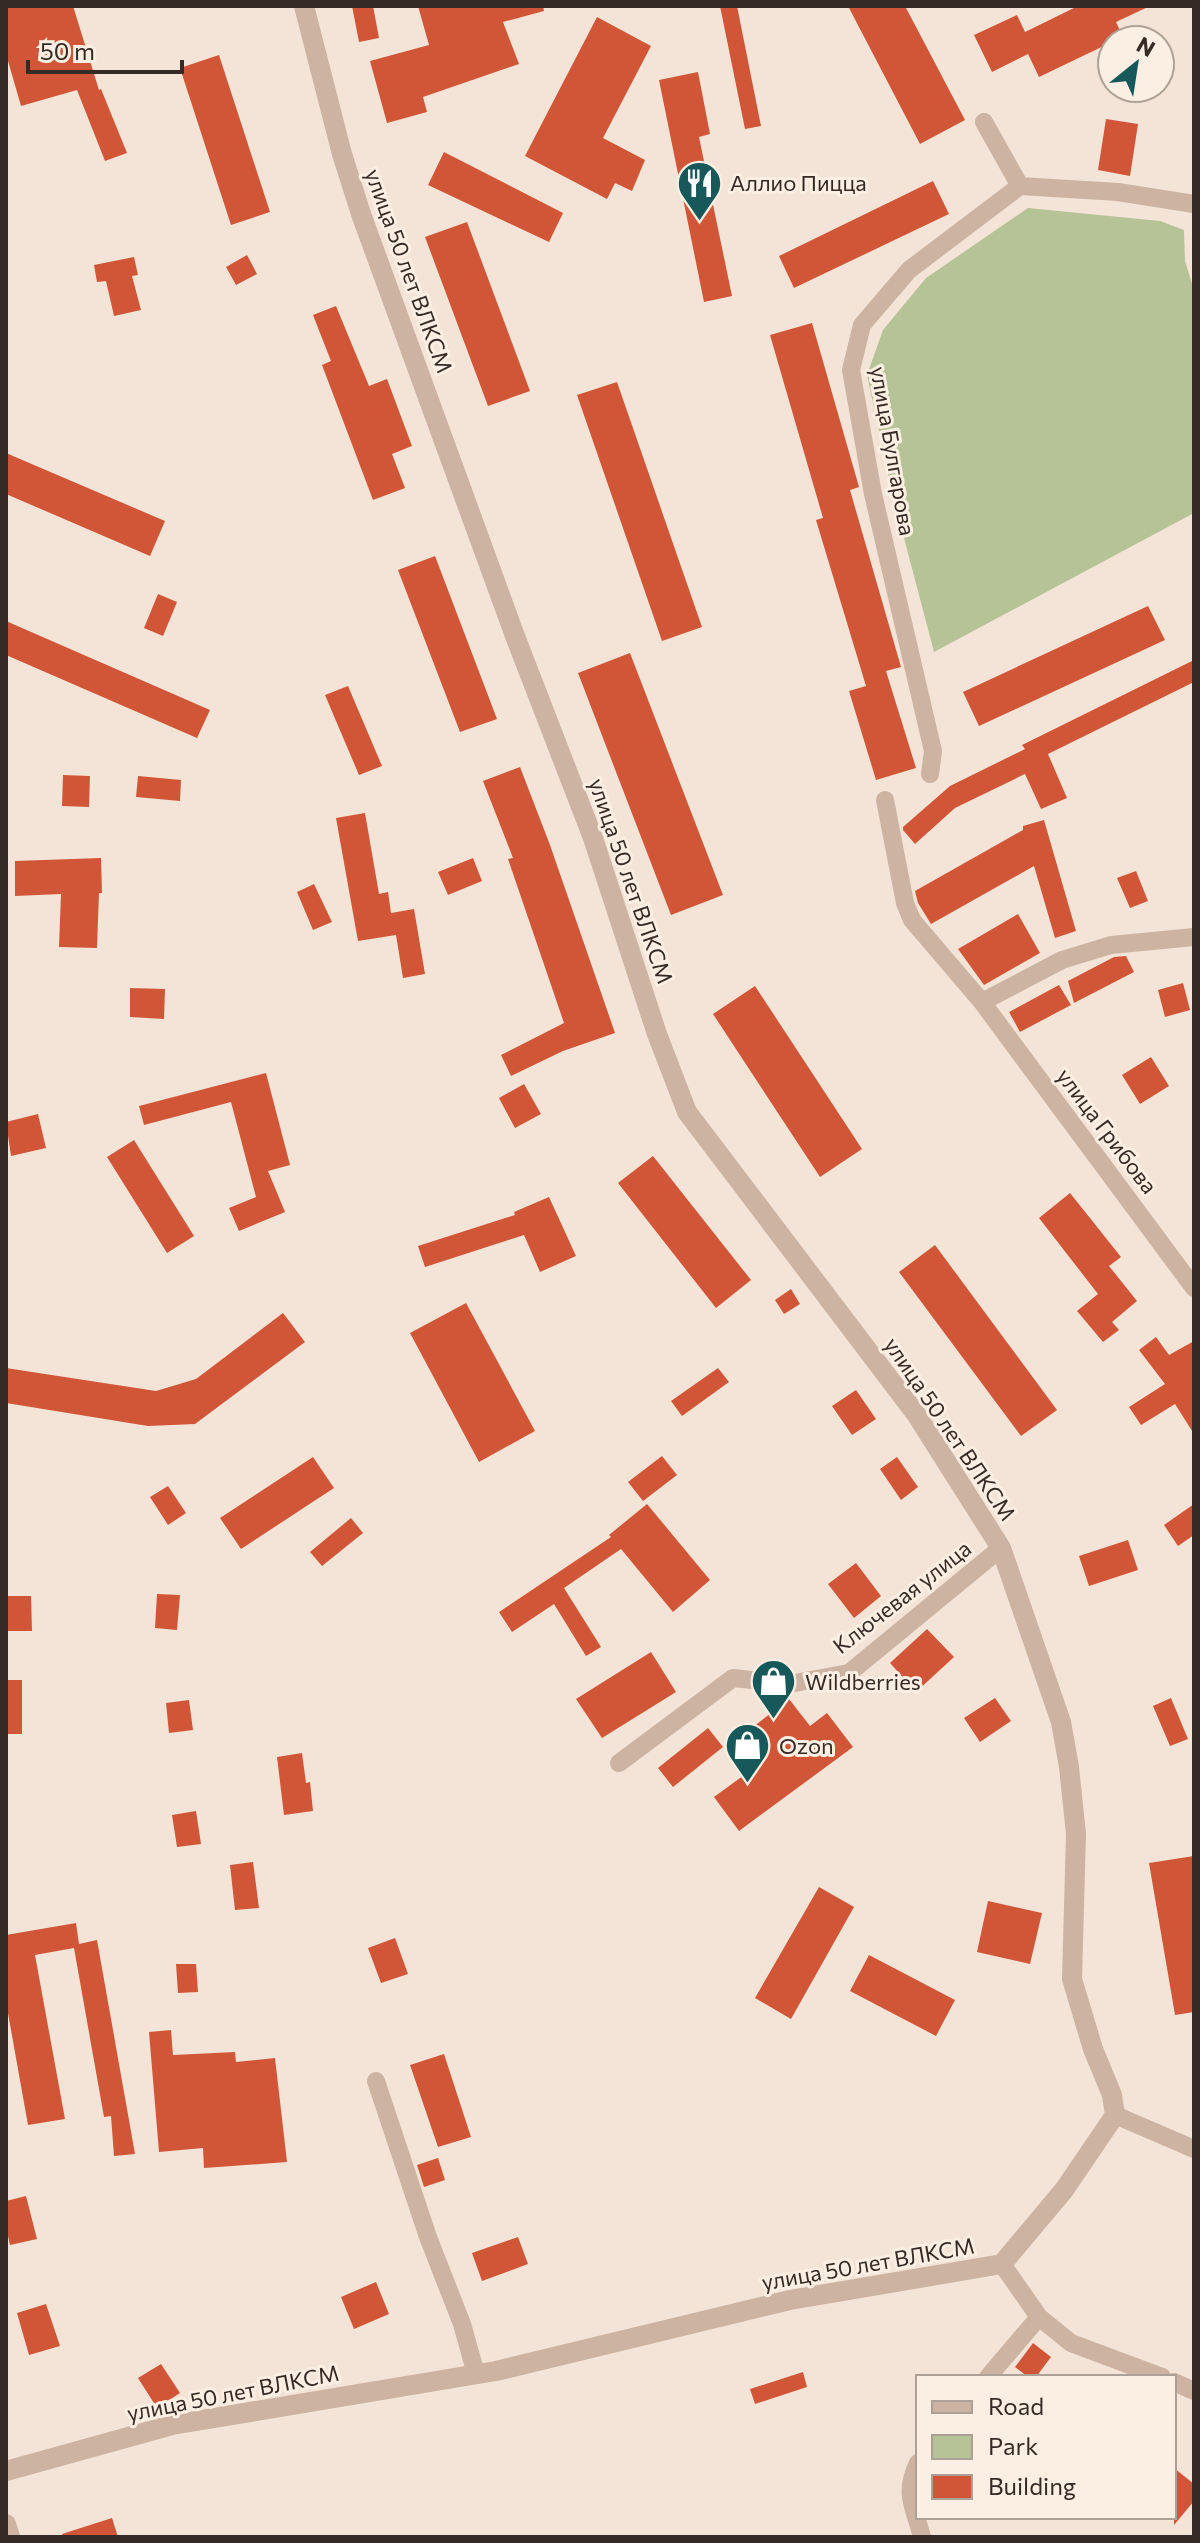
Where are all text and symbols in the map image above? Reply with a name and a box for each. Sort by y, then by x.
scale bar [28,24,182,74]
north arrow [1096,24,1176,104]
text: N [1132,30,1160,62]
text: 50 m [40,36,95,65]
restaurant icon: Аллио Пицца [675,159,723,222]
street label: улица 50 лет ВЛКСМ [360,165,459,377]
place label: Аллио Пицца [730,169,867,196]
street label: улица Булгарова [865,364,922,538]
street label: улица 50 лет ВЛКСМ [584,775,679,987]
street label: улица Грибова [1051,1063,1163,1199]
street label: улица 50 лет ВЛКСМ [879,1332,1022,1526]
street label: Ключевая улица [827,1534,976,1659]
shop icon: Wildberries [750,1658,798,1721]
place label: Wildberries [805,1668,921,1695]
shop icon: Ozon [724,1722,772,1785]
place label: Ozon [779,1732,834,1759]
street label: улица 50 лет ВЛКСМ [760,2232,976,2296]
street label: улица 50 лет ВЛКСМ [125,2359,341,2426]
legend [916,2375,1176,2519]
text: Road [988,2391,1044,2420]
text: Park [988,2431,1038,2460]
text: Building [988,2471,1076,2500]

